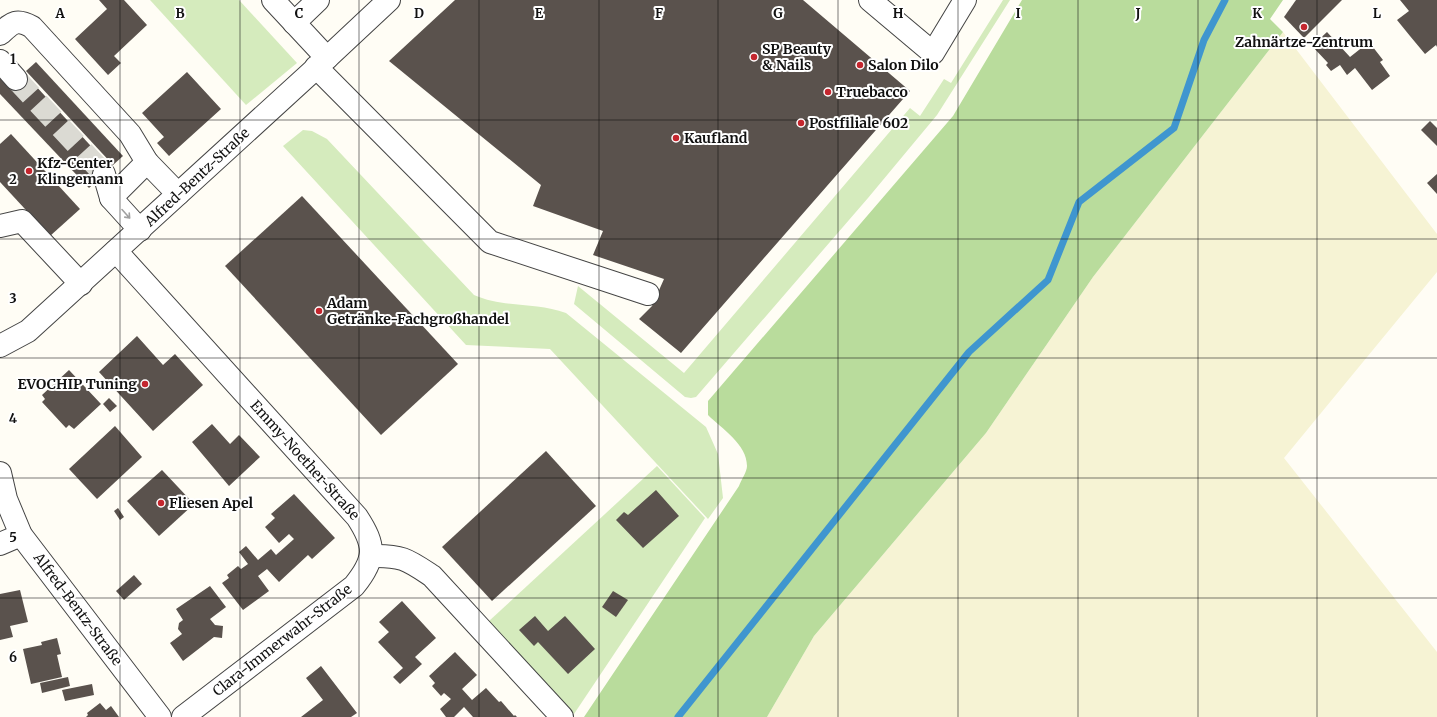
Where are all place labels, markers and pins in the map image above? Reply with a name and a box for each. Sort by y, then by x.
marker: Zahnärtze-Zentrum [1299,22,1309,32]
place label: Zahnärtze-Zentrum [1235,33,1373,51]
place label: SP Beauty & Nails [762,40,832,74]
marker: SP Beauty & Nails [749,52,759,62]
place label: Salon Dilo [868,56,939,74]
marker: Salon Dilo [855,60,865,70]
place label: Truebacco [836,83,908,101]
marker: Truebacco [823,87,833,97]
place label: Postfiliale 602 [809,114,908,132]
marker: Postfiliale 602 [796,118,806,128]
place label: Kaufland [684,129,748,147]
marker: Kaufland [671,133,681,143]
place label: Kfz-Center Klingemann [37,154,124,188]
marker: Kfz-Center Klingemann [24,166,34,176]
place label: Adam Getränke-Fachgroßhandel [326,294,510,328]
marker: Adam Getränke-Fachgroßhandel [314,306,324,316]
place label: EVOCHIP Tuning [17,375,137,393]
marker: EVOCHIP Tuning [140,379,150,389]
place label: Fliesen Apel [169,494,254,512]
marker: Fliesen Apel [156,498,166,508]

